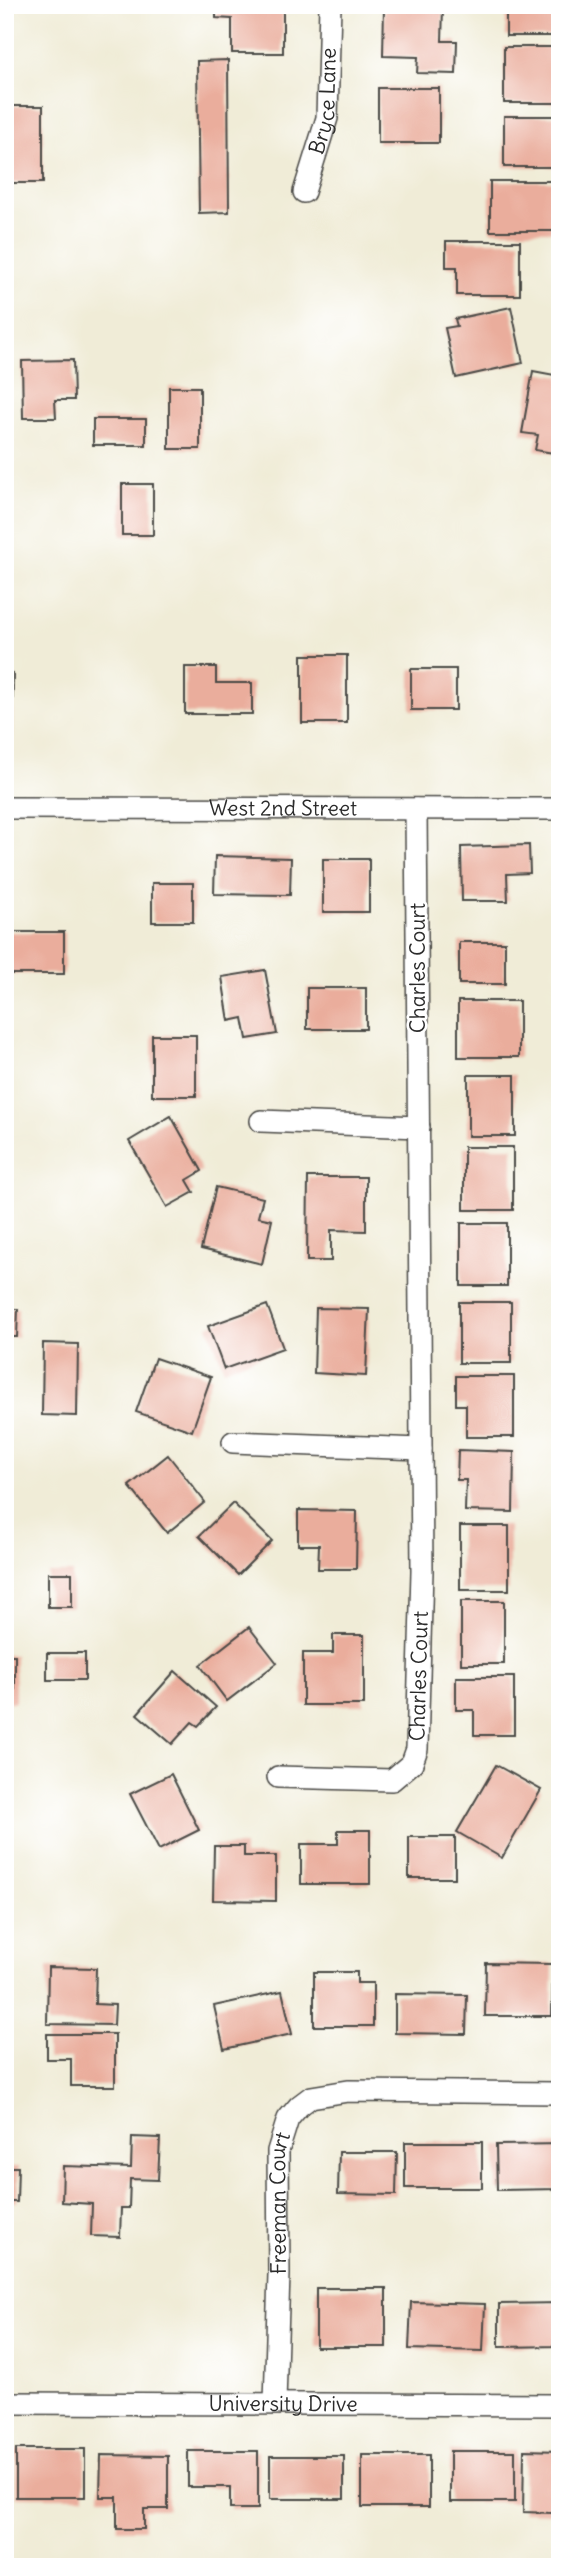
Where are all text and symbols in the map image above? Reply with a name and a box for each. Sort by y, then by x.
street label: Bryce Lane [303,47,342,158]
street label: West 2nd Street [209,794,357,822]
street label: Charles Court [404,903,431,1033]
street label: Charles Court [403,1611,434,1742]
street label: Freeman Court [264,2128,296,2274]
street label: University Drive [208,2390,358,2417]

